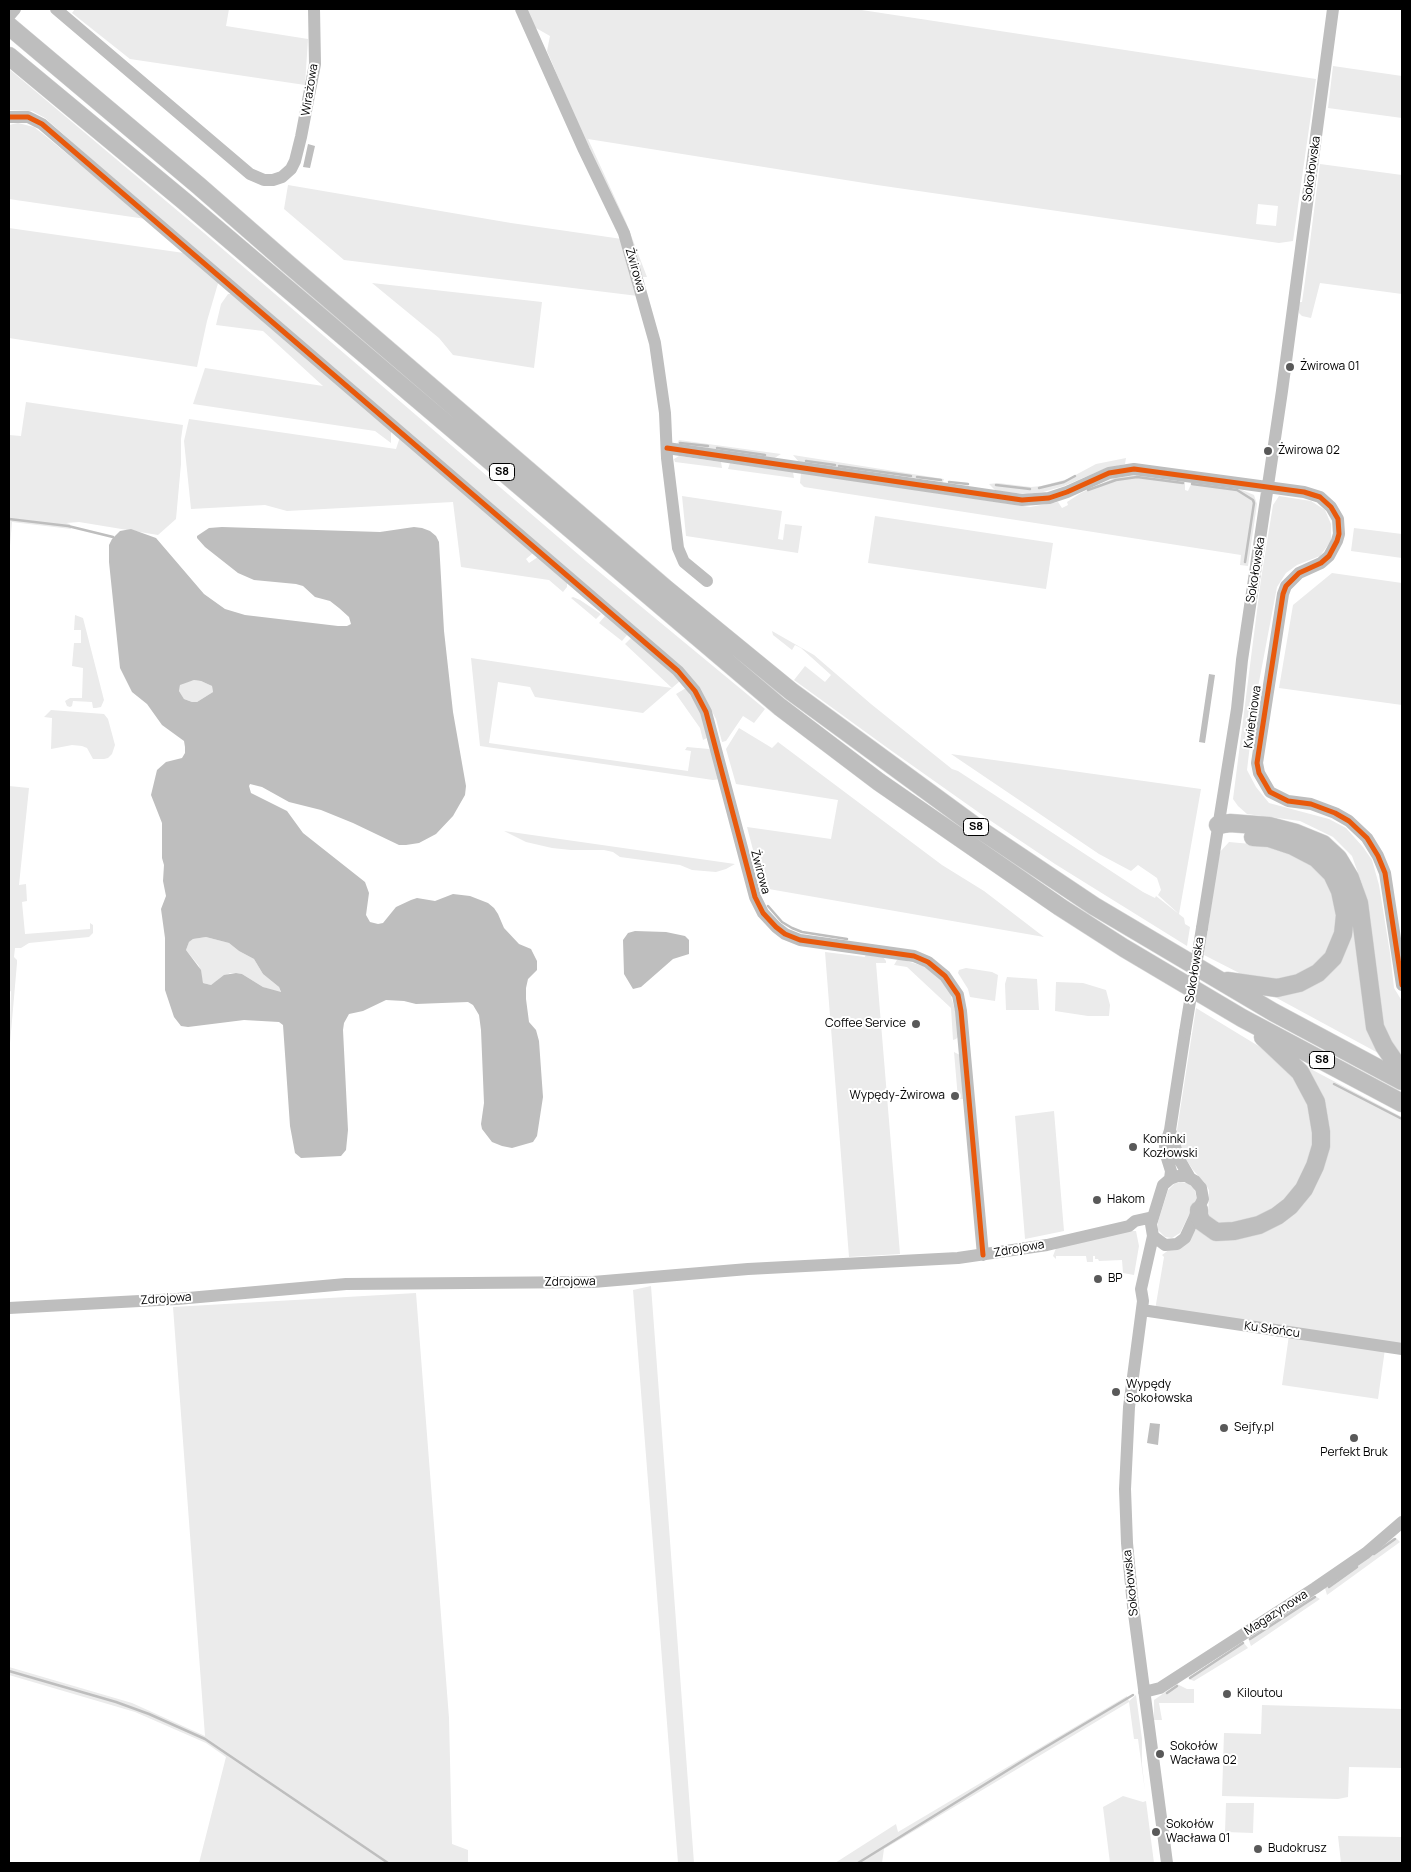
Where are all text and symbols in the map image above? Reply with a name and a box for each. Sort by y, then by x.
street label: Wirażowa [299,63,321,117]
street label: Sokołowska [1300,135,1324,203]
street label: Żwirowa [622,246,648,294]
place label: Żwirowa 01 [1300,360,1360,374]
marker: Żwirowa 01 [1284,361,1296,373]
place label: Żwirowa 02 [1278,444,1340,458]
marker: Żwirowa 02 [1262,445,1274,457]
road number: S8 [490,464,514,481]
street label: Sokołowska [1244,536,1268,604]
street label: Kwietniowa [1241,685,1265,749]
road number: S8 [964,819,988,836]
street label: Żwirowa [747,848,773,896]
street label: Sokołowska [1183,936,1207,1004]
place label: Coffee Service [825,1017,906,1031]
marker: Coffee Service [910,1018,922,1030]
road number: S8 [1310,1052,1334,1068]
place label: Wypędy-Żwirowa [850,1089,945,1103]
marker: Wypędy-Żwirowa [949,1090,961,1102]
place label: Kominki Kozłowski [1143,1133,1198,1161]
marker: Kominki Kozłowski [1127,1141,1139,1153]
place label: Hakom [1107,1193,1145,1207]
marker: Hakom [1091,1194,1103,1206]
street label: Zdrojowa [993,1237,1045,1261]
place label: BP [1108,1272,1123,1286]
marker: BP [1092,1273,1104,1285]
street label: Zdrojowa [544,1274,596,1290]
street label: Zdrojowa [140,1290,192,1308]
street label: Ku Słońcu [1243,1319,1301,1341]
place label: Wypędy Sokołowska [1126,1378,1192,1406]
marker: Wypędy Sokołowska [1110,1386,1122,1398]
place label: Sejfy.pl [1234,1421,1274,1435]
marker: Sejfy.pl [1218,1422,1230,1434]
marker: Perfekt Bruk [1348,1432,1360,1444]
place label: Perfekt Bruk [1320,1446,1388,1460]
street label: Sokołowska [1120,1549,1142,1617]
street label: Magazynowa [1242,1587,1310,1639]
place label: Kiloutou [1237,1687,1283,1701]
marker: Kiloutou [1221,1688,1233,1700]
place label: Sokołów Wacława 02 [1170,1740,1237,1768]
marker: Sokołów Wacława 02 [1154,1748,1166,1760]
place label: Sokołów Wacława 01 [1166,1818,1230,1846]
marker: Sokołów Wacława 01 [1150,1826,1162,1838]
place label: Budokrusz [1268,1842,1327,1856]
marker: Budokrusz [1252,1843,1264,1855]

